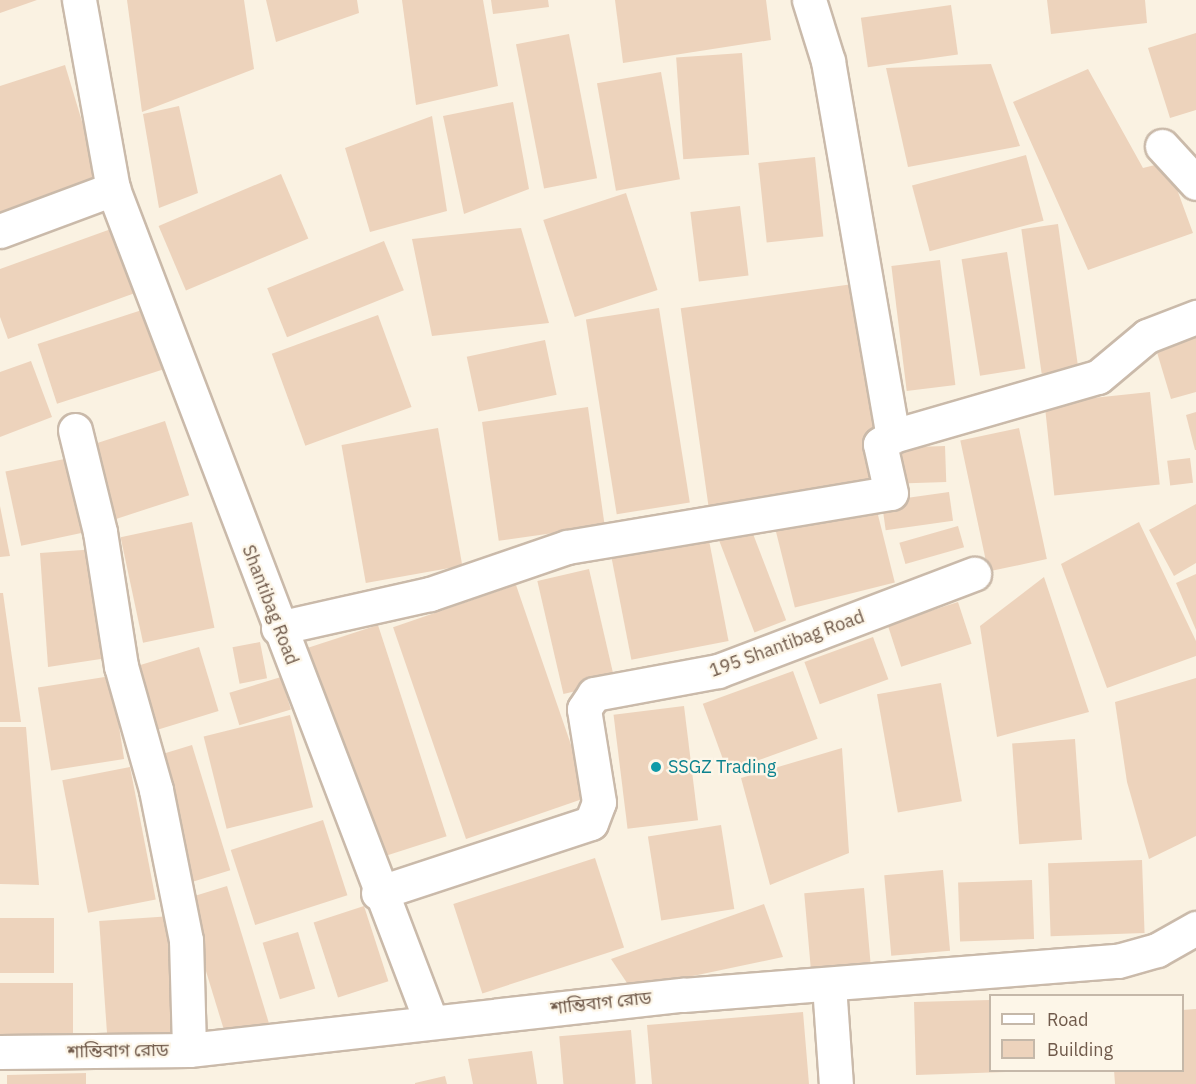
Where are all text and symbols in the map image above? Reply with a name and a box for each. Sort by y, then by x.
street label: Shantibag Road [237,542,303,668]
street label: 195 Shantibag Road [707,606,867,682]
place label: SSGZ Trading [668,756,776,778]
marker: SSGZ Trading [649,760,663,774]
street label: শান্তিবাগ রোড [549,987,653,1019]
legend [989,994,1184,1072]
text: Road [1047,1008,1088,1031]
text: Building [1047,1038,1113,1061]
street label: শান্তিবাগ রোড [67,1039,169,1063]

